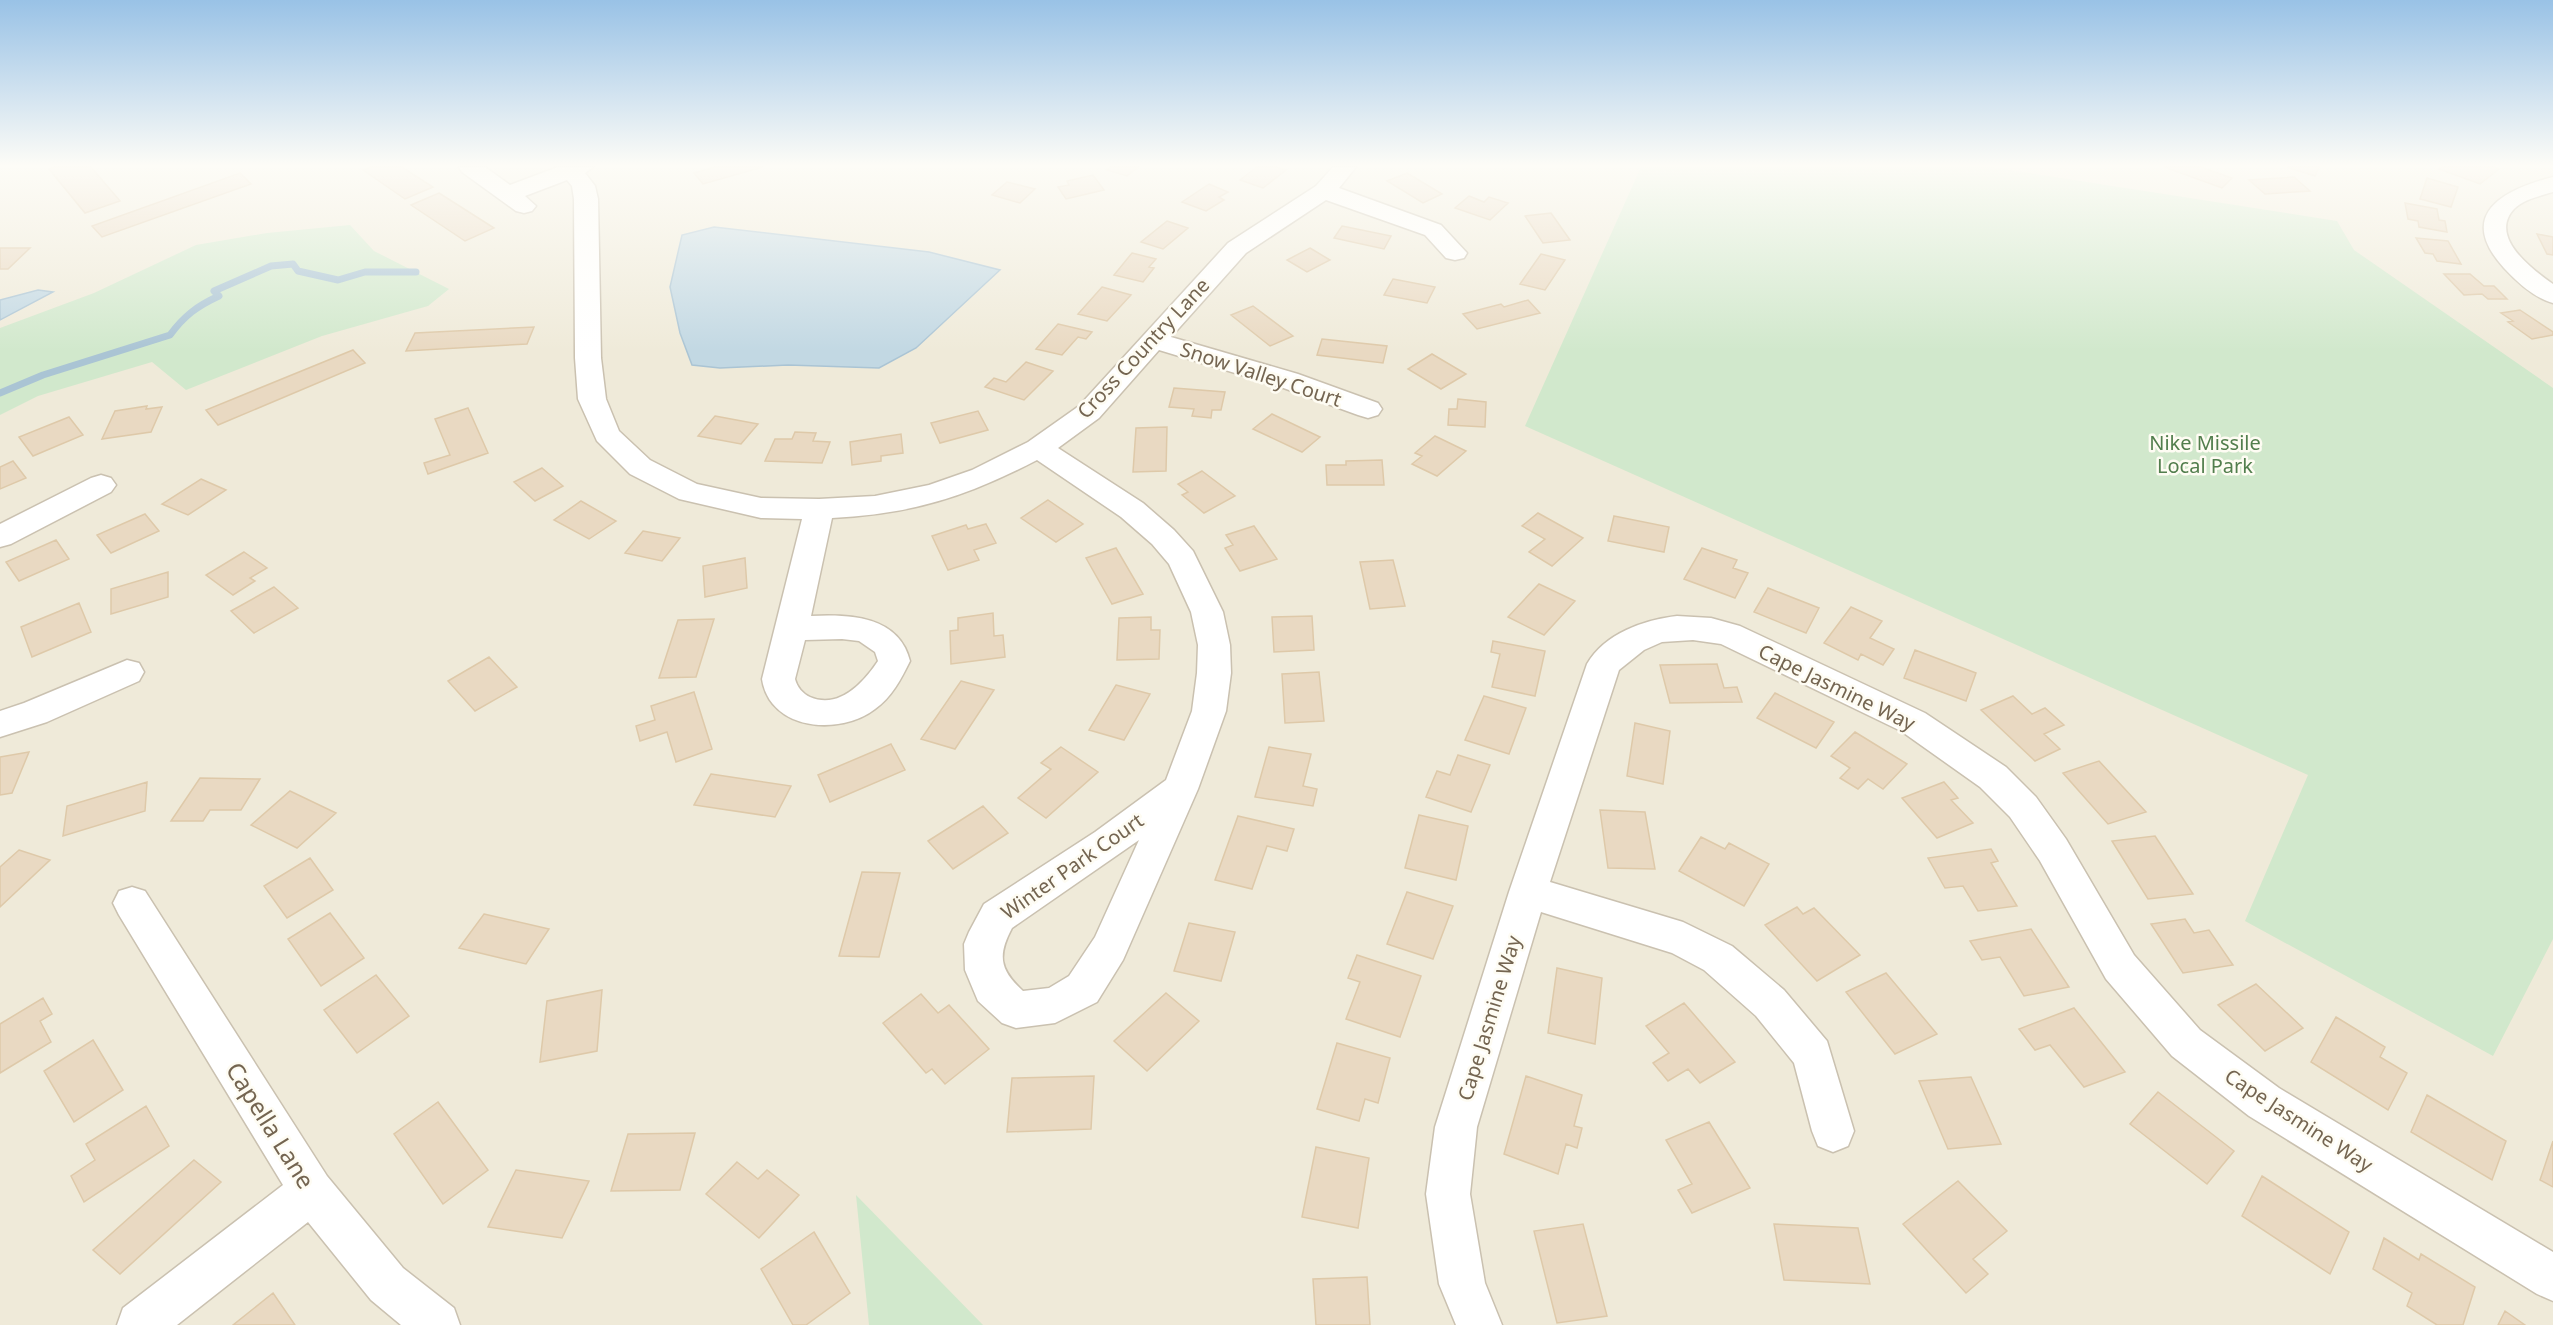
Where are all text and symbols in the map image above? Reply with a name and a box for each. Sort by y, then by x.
street label: Cross Country Lane [1071,272,1215,424]
street label: Snow Valley Court [1177,335,1345,413]
park label: Nike Missile Local Park [2149,429,2261,479]
street label: Cape Jasmine Way [1754,637,1921,737]
street label: Winter Park Court [995,807,1149,925]
street label: Cape Jasmine Way [1451,931,1527,1104]
street label: Capella Lane [219,1055,323,1195]
street label: Cape Jasmine Way [2220,1062,2379,1178]

